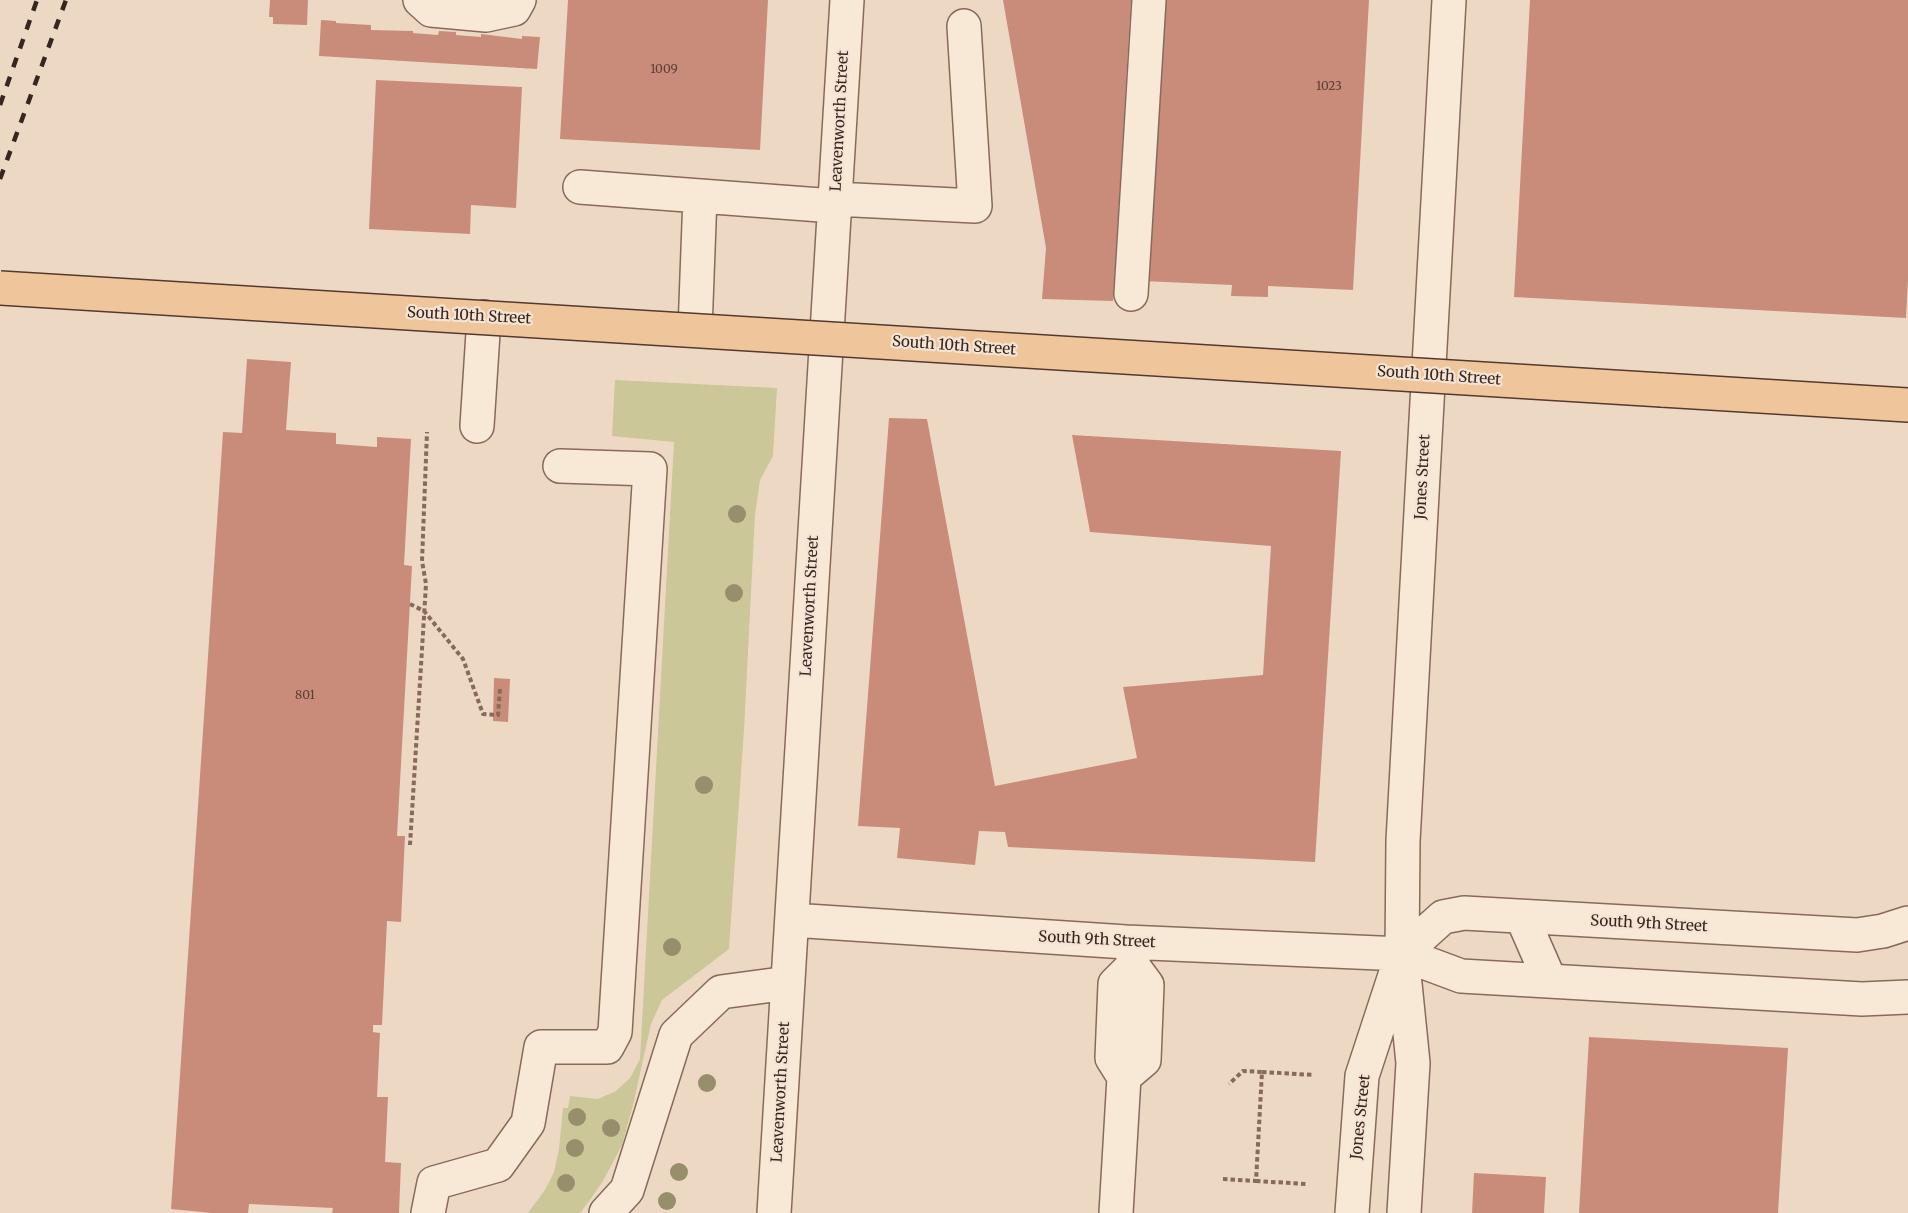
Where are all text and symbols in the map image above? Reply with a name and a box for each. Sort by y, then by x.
street label: Leavenworth Street [827,50,853,192]
house number: 1009 [650,63,678,77]
house number: 1023 [1316,80,1342,94]
street label: South 10th Street [406,304,532,328]
street label: South 10th Street [891,333,1017,359]
street label: South 10th Street [1376,363,1502,389]
street label: Jones Street [1412,434,1434,520]
street label: Leavenworth Street [797,535,823,677]
house number: 801 [295,689,315,703]
street label: South 9th Street [1590,912,1708,936]
street label: South 9th Street [1038,928,1156,952]
street label: Leavenworth Street [768,1021,794,1163]
street label: Jones Street [1348,1073,1374,1161]

